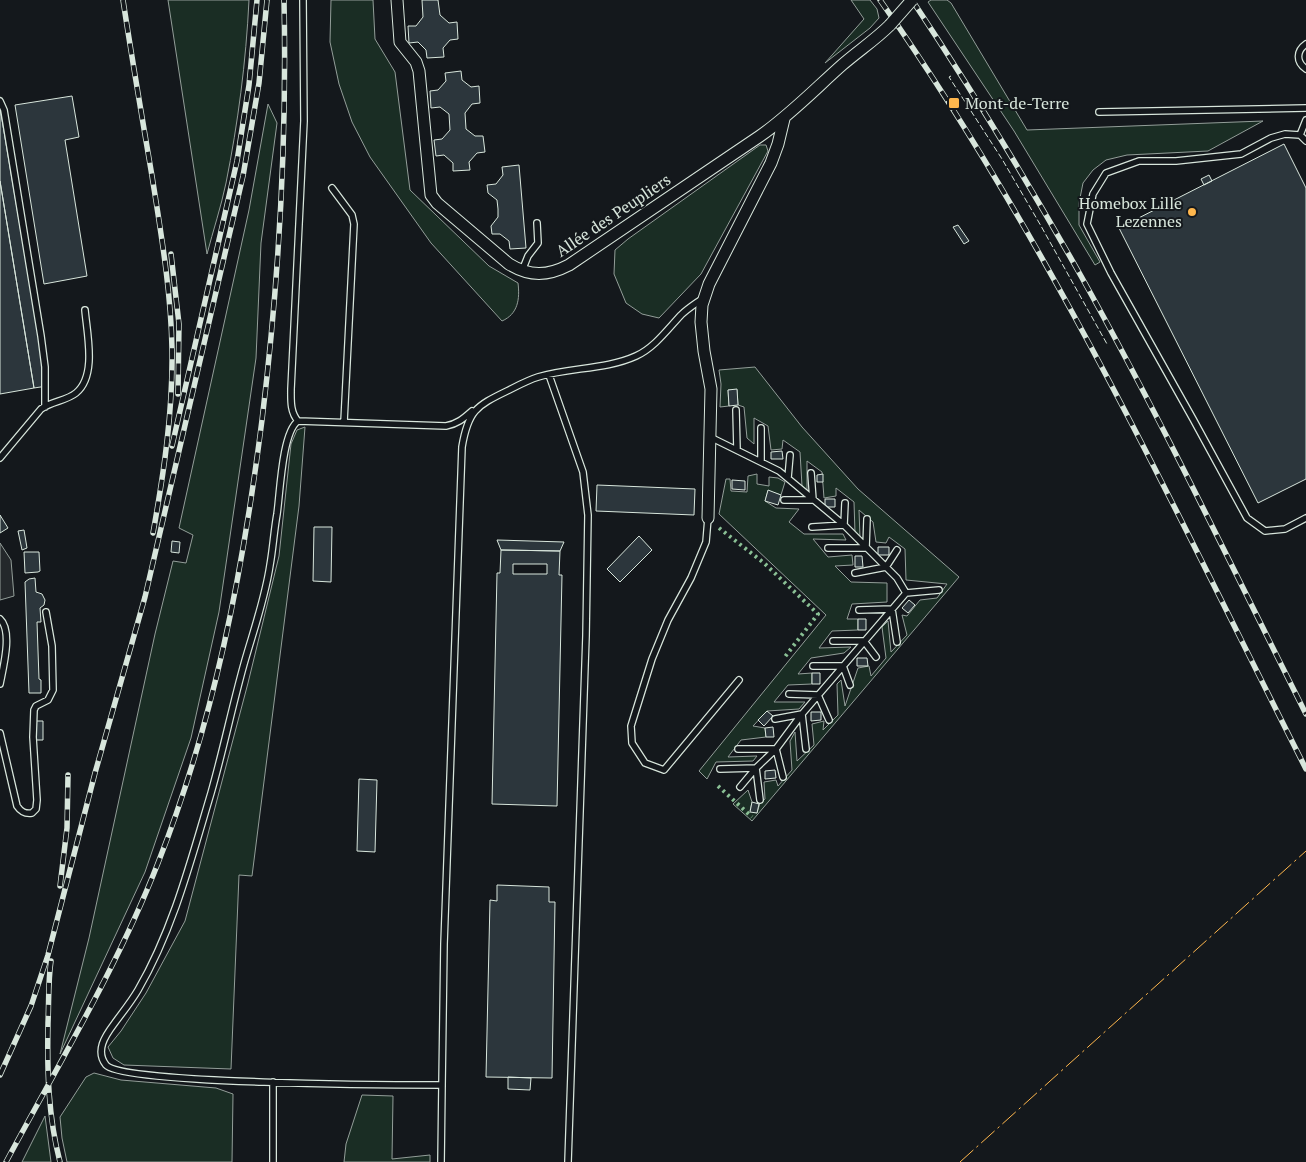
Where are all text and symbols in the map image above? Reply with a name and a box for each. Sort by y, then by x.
place label: Mont-de-Terre [965,92,1069,114]
marker: Mont-de-Terre [947,96,961,110]
street label: Allée des Peupliers [551,168,675,262]
place label: Homebox Lille Lezennes [1079,192,1182,232]
marker: Homebox Lille Lezennes [1186,206,1198,218]

